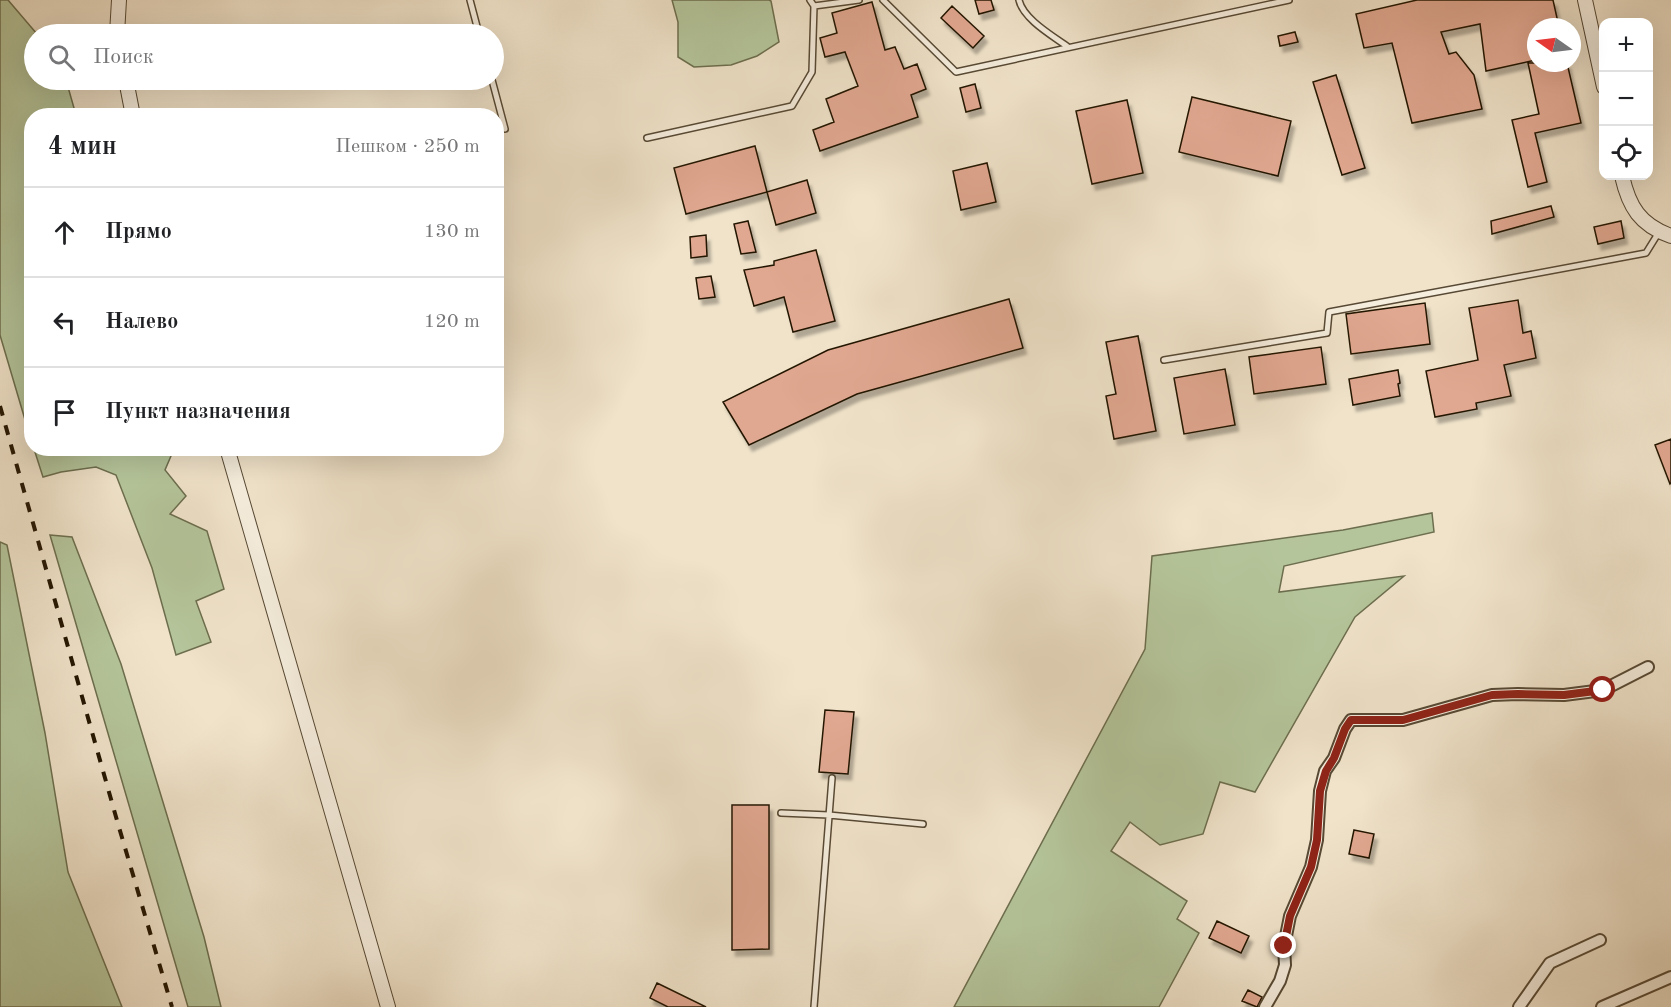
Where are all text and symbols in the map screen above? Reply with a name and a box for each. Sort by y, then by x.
north arrow [1527,18,1581,72]
map controls [1599,18,1653,180]
button: + [1599,18,1653,72]
search box [24,24,504,90]
icon: search [45,41,78,74]
text: Поиск [93,46,154,68]
button: − [1599,72,1653,126]
button: locate [1599,126,1653,180]
text: 4 мин [48,134,117,160]
text: Пешком · 250 m [335,137,480,157]
icon: ahead [48,216,81,249]
text: Прямо [105,221,172,243]
text: 130 m [424,222,480,242]
icon: left [48,306,81,339]
text: Налево [105,311,178,333]
text: 120 m [424,312,480,332]
icon: arrive [48,396,81,429]
text: Пункт назначения [105,401,291,423]
route start [1589,676,1615,702]
route end [1270,932,1296,958]

